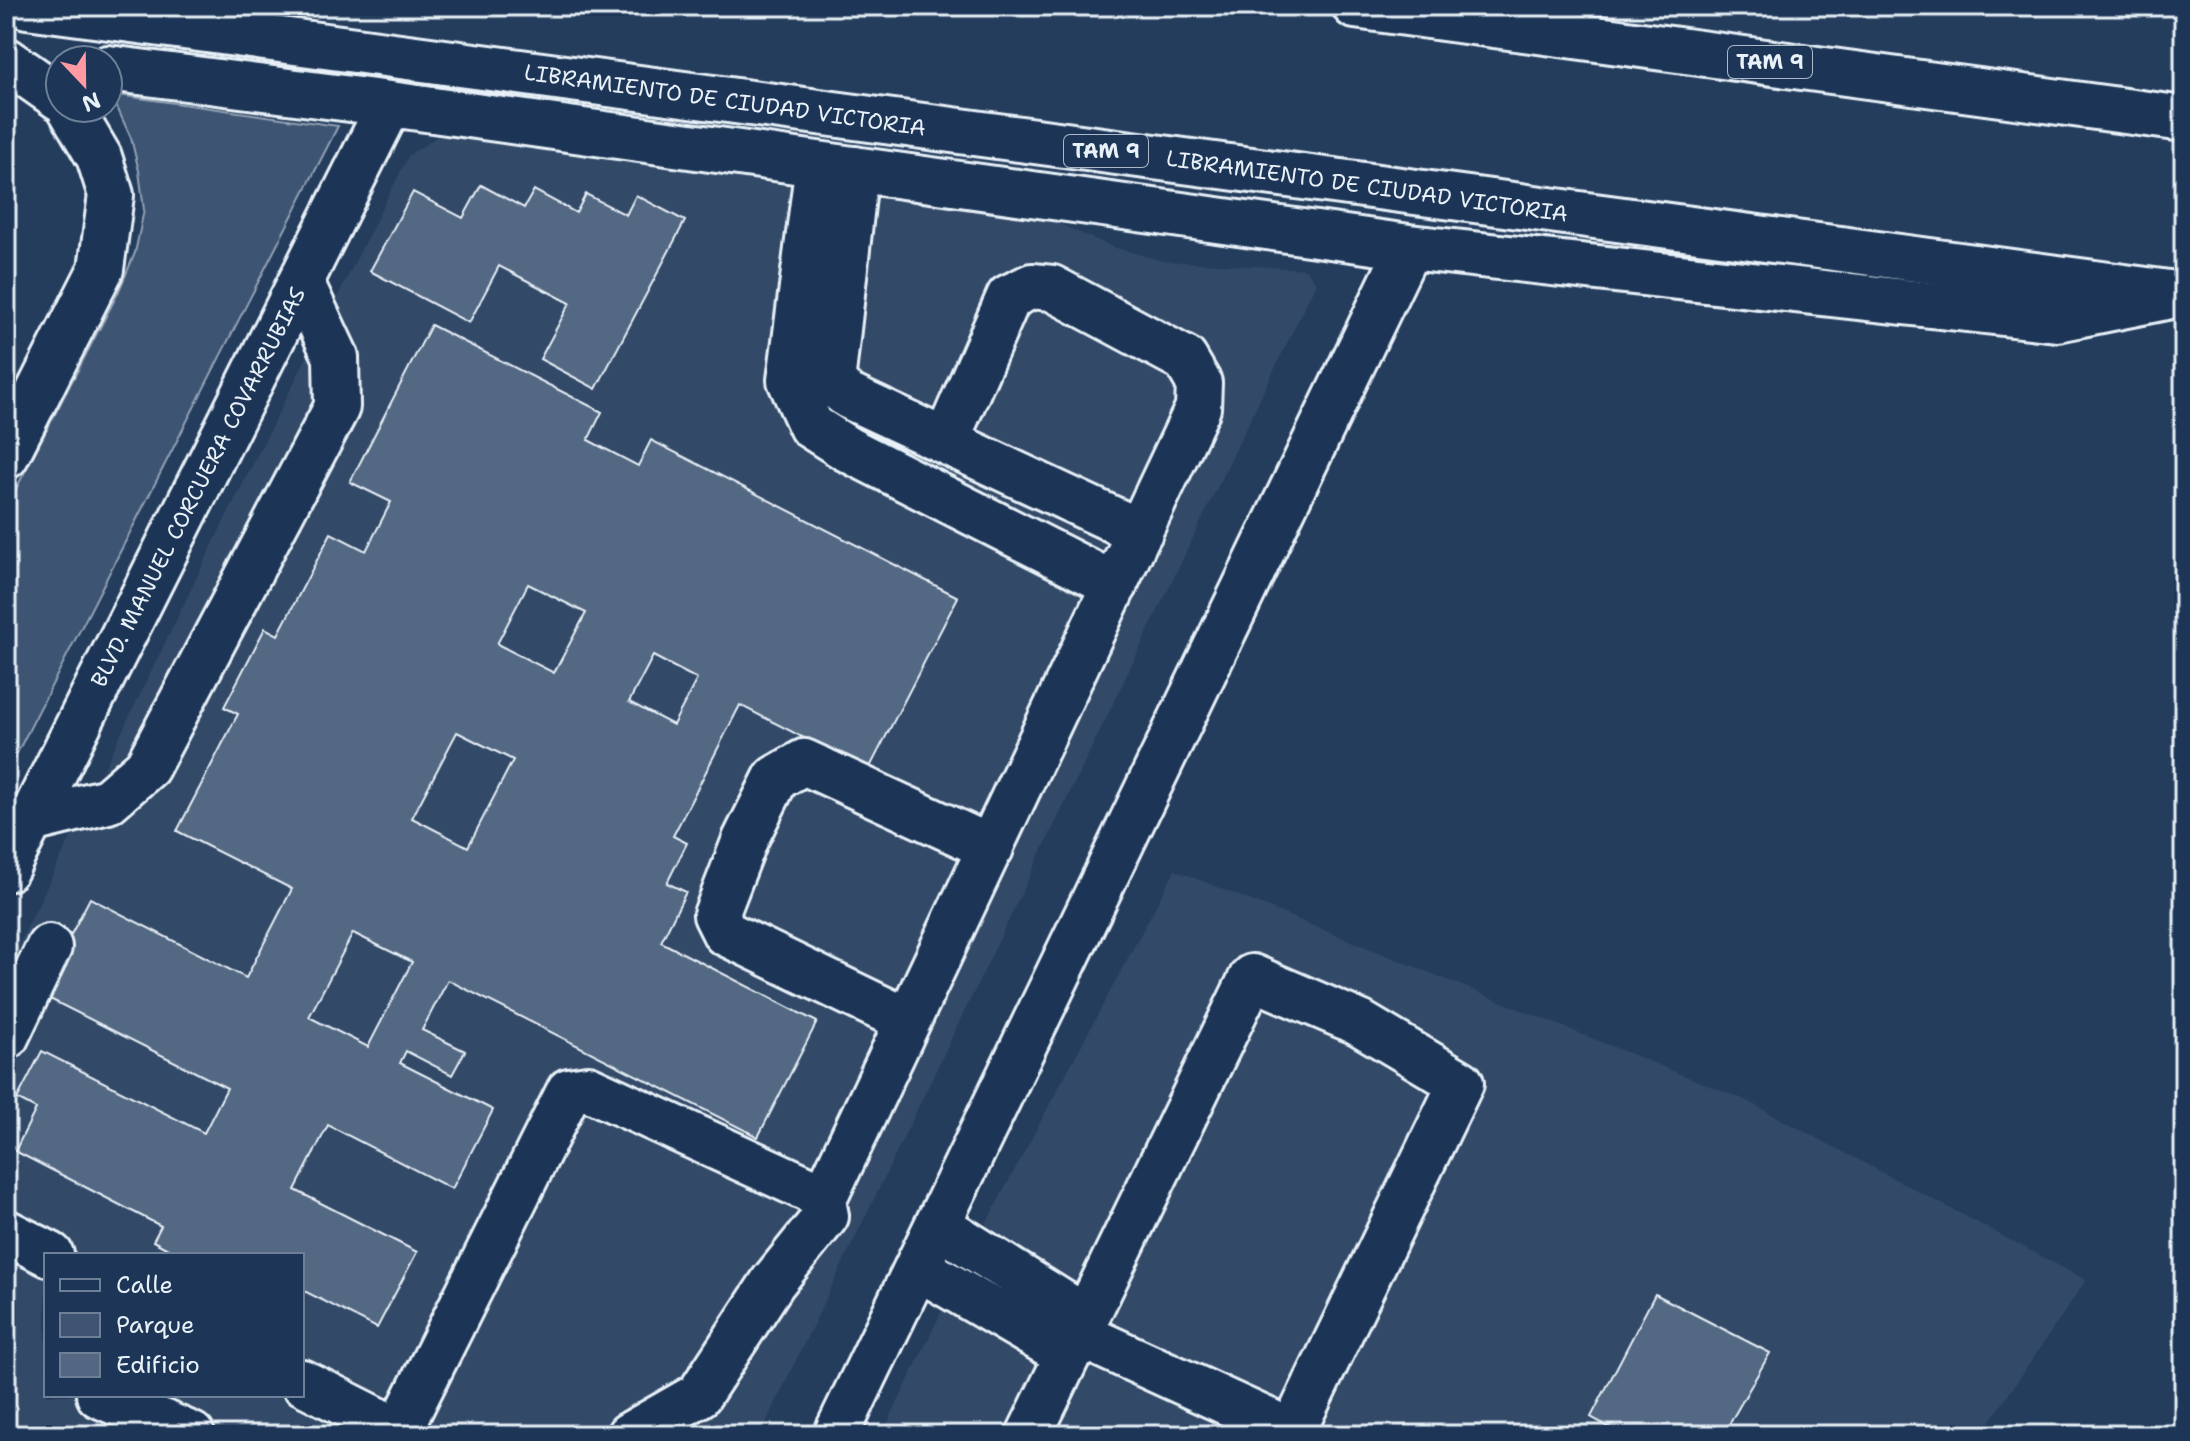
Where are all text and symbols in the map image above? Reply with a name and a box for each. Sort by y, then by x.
north arrow [44,44,124,124]
road number: TAM 9 [1728,46,1812,78]
street label: LIBRAMIENTO DE CIUDAD VICTORIA [522,57,928,143]
text: N [78,85,105,119]
road number: TAM 9 [1064,135,1148,167]
street label: LIBRAMIENTO DE CIUDAD VICTORIA [1164,143,1570,229]
street label: BLVD. MANUEL CORCUERA COVARRUBIAS [84,282,312,692]
legend [44,1253,304,1397]
text: Calle [116,1269,173,1301]
text: Parque [116,1309,195,1341]
text: Edificio [116,1349,200,1381]

